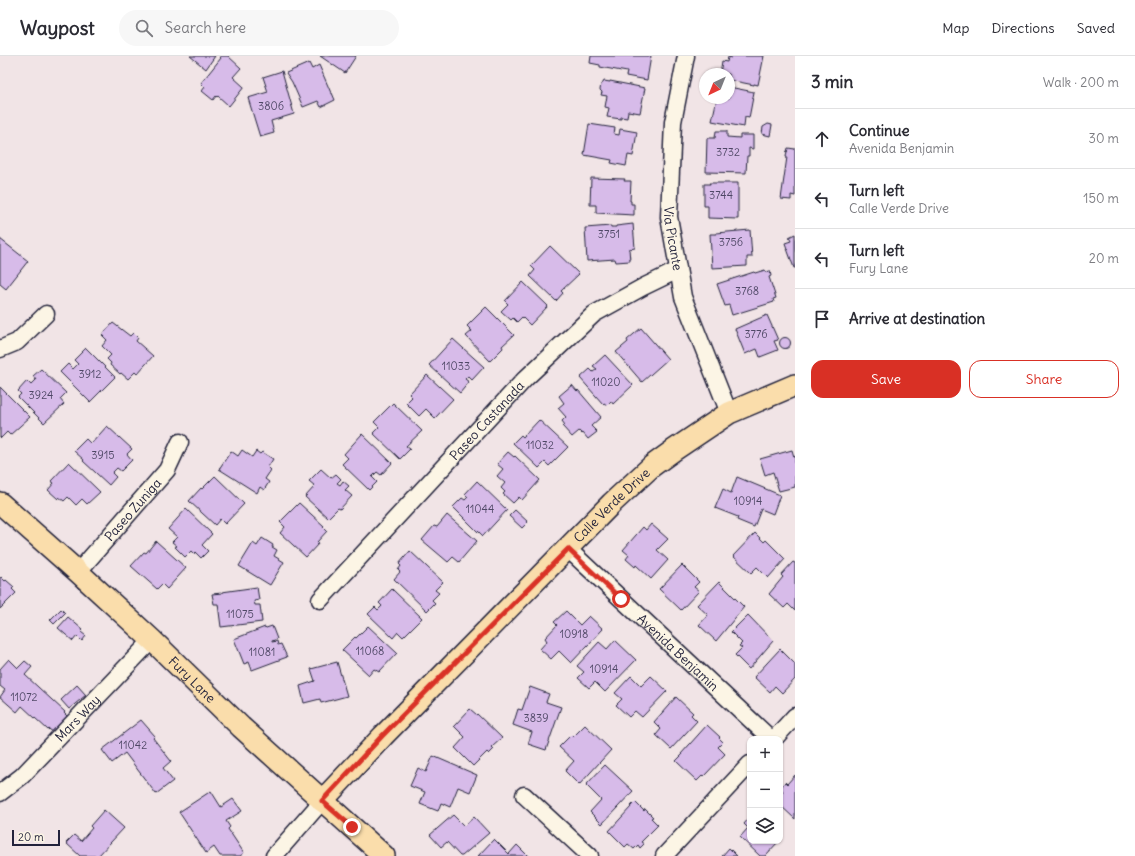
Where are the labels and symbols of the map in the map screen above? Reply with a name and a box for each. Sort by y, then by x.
north arrow [699,68,735,104]
house number: 3806 [258,99,284,113]
house number: 3732 [716,145,740,159]
house number: 3744 [709,188,733,202]
street label: Via Picante [660,206,687,272]
house number: 3751 [598,227,620,241]
house number: 3756 [719,235,743,249]
house number: 3768 [735,284,759,298]
house number: 3776 [744,327,768,341]
house number: 11033 [442,359,470,373]
house number: 3912 [79,367,101,381]
house number: 11020 [591,375,621,389]
street label: Paseo Castanada [446,377,528,464]
house number: 3924 [29,388,53,402]
house number: 11032 [526,438,554,452]
house number: 3915 [91,448,115,462]
street label: Calle Verde Drive [570,464,653,546]
street label: Paseo Zuniga [100,474,165,544]
house number: 10914 [734,494,762,508]
house number: 11044 [466,502,494,516]
route start [612,590,630,608]
house number: 11075 [226,607,254,621]
street label: Avenida Benjamin [634,610,723,695]
house number: 10918 [560,627,588,641]
house number: 11068 [356,644,384,658]
house number: 11081 [249,645,275,659]
street label: Fury Lane [165,653,219,706]
house number: 10914 [590,662,618,676]
house number: 11072 [10,690,38,704]
street label: Mars Way [51,691,104,745]
house number: 3839 [523,711,549,725]
house number: 11042 [119,738,147,752]
route end [343,818,361,836]
scale bar [12,828,60,847]

